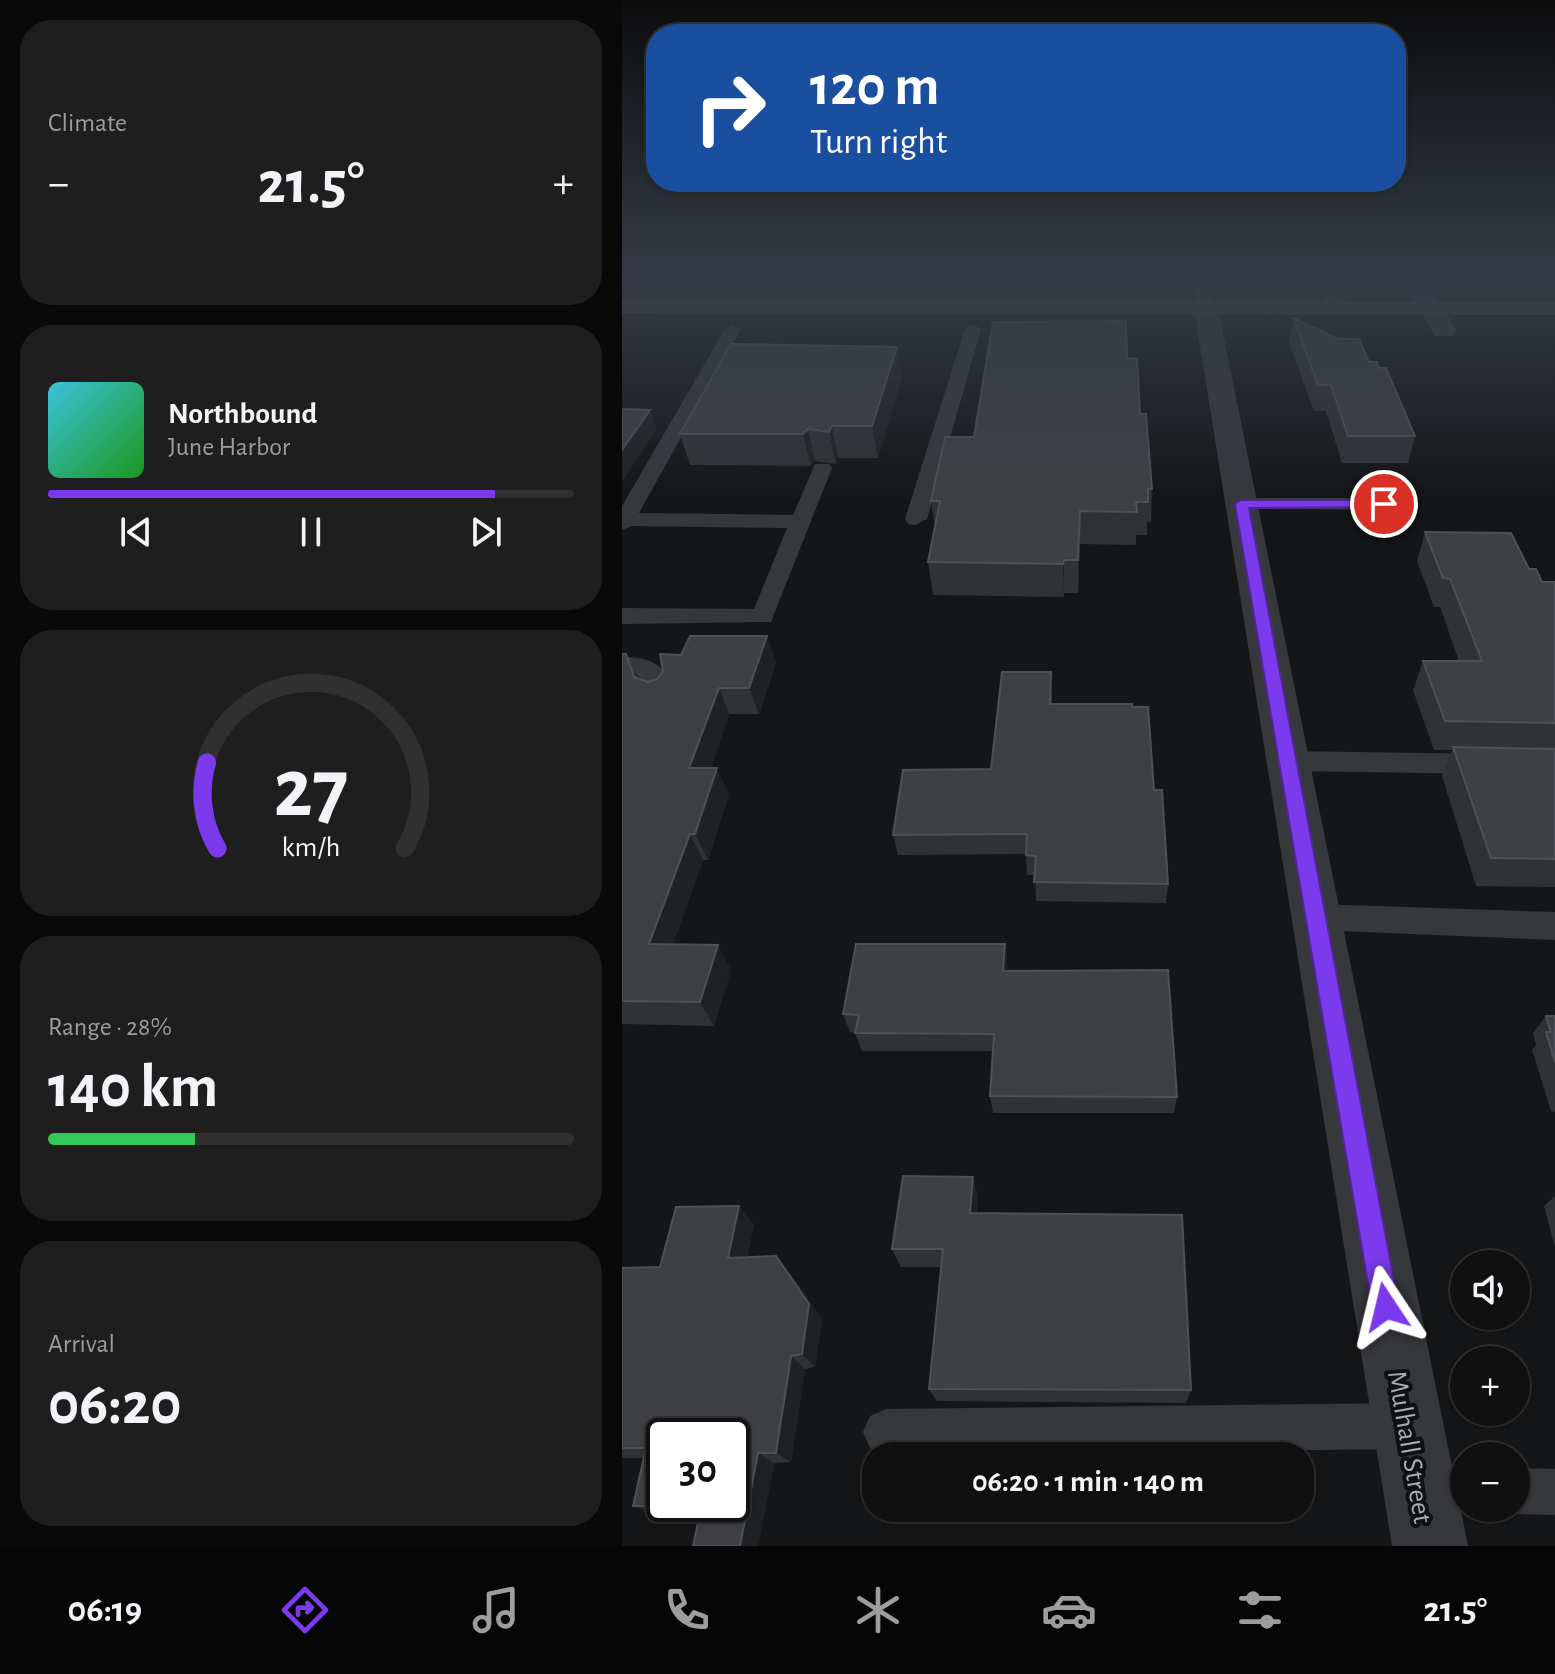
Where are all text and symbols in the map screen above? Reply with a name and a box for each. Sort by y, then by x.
icon: right [678,56,782,160]
text: 120 m [810,59,939,115]
text: Climate [48,110,127,136]
text: Turn right [810,124,947,160]
text: 21.5° [257,154,365,214]
text: − [48,162,69,206]
text: + [553,162,574,206]
text: Northbound [168,399,317,429]
text: June Harbor [168,434,290,460]
pin [1350,470,1418,538]
icon: arrive [1362,482,1406,526]
icon: previous [114,510,158,554]
icon: pause [289,510,333,554]
icon: next [464,510,508,554]
text: 27 [273,748,349,832]
text: km/h [282,833,340,862]
text: Range · 28% [48,1014,172,1040]
text: 140 km [48,1058,218,1118]
map controls [1450,1250,1530,1522]
button: sound [1450,1250,1530,1330]
position arrow [1344,1265,1428,1349]
text: Arrival [48,1331,115,1357]
button: + [1450,1346,1530,1426]
street label: Mulhall Street [1382,1369,1436,1526]
text: 06:20 [48,1375,182,1435]
speed limit sign: 30 [646,1418,750,1522]
button: − [1450,1442,1530,1522]
text: 06:20 · 1 min · 140 m [972,1467,1204,1497]
icon: directions [277,1582,333,1638]
icon: music [468,1582,524,1638]
icon: phone [659,1582,715,1638]
icon: climate [850,1582,906,1638]
icon: car [1041,1582,1097,1638]
icon: filters [1232,1582,1288,1638]
text: 06:19 [67,1592,142,1628]
text: 21.5° [1423,1592,1487,1628]

